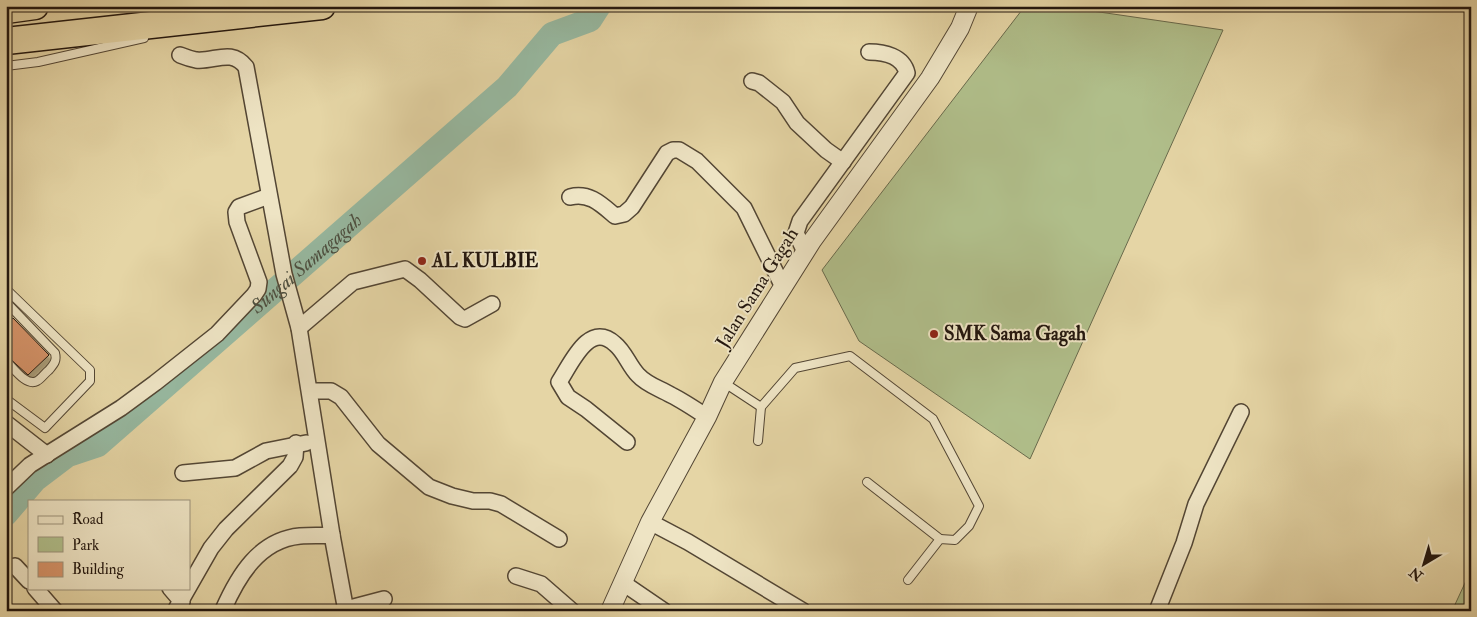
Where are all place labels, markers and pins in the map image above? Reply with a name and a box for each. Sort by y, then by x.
place label: AL KULBIE [431,249,539,273]
marker: AL KULBIE [416,255,428,267]
place label: SMK Sama Gagah [944,322,1086,347]
marker: SMK Sama Gagah [928,328,940,340]

